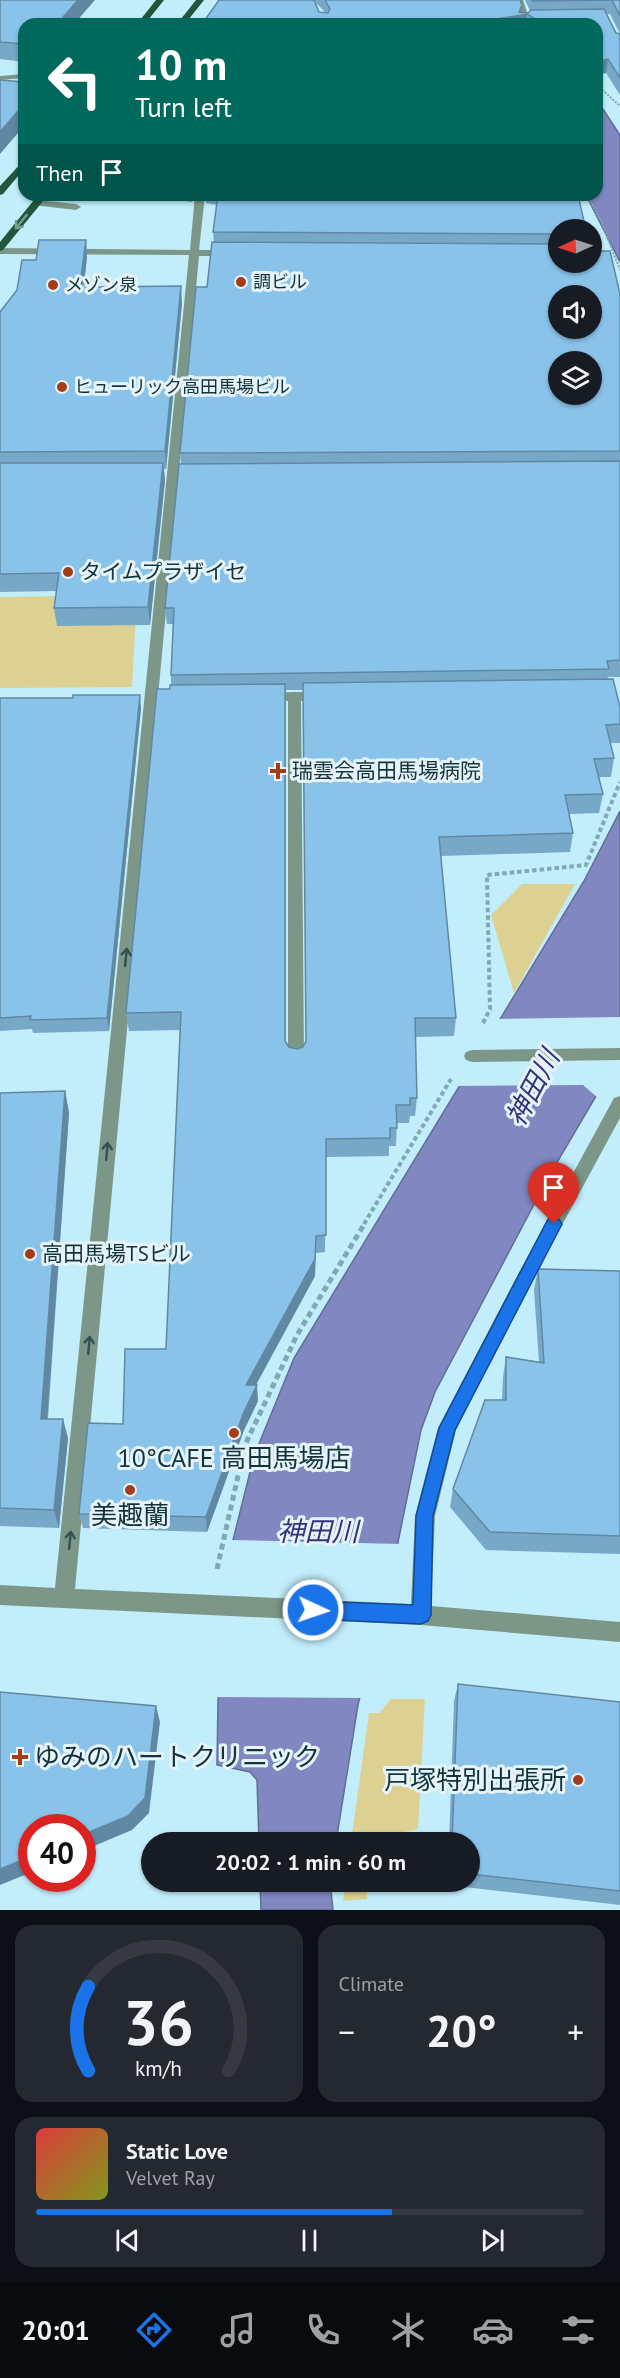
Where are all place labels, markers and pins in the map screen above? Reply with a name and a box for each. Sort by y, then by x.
place label: 調ビル [253,270,307,293]
place label: メゾン泉 [65,273,137,296]
marker: 調ビル [234,275,248,289]
marker: メゾン泉 [46,278,60,292]
place label: ヒューリック高田馬場ビル [74,375,290,398]
marker: ヒューリック高田馬場ビル [55,380,69,394]
place label: タイムプラザイセ [80,558,246,585]
marker: タイムプラザイセ [61,565,75,579]
place label: 瑞雲会高田馬場病院 [292,757,481,784]
marker: 瑞雲会高田馬場病院 [269,762,287,780]
pin [528,1162,579,1224]
place label: 高田馬場TSビル [42,1240,191,1267]
marker: 高田馬場TSビル [23,1247,37,1261]
marker: 10°CAFE 高田馬場店 [227,1426,241,1440]
place label: 10°CAFE 高田馬場店 [117,1441,351,1474]
marker: 美趣蘭 [123,1483,137,1497]
place label: 美趣蘭 [91,1498,169,1531]
place label: ゆみのハートクリニック [34,1740,320,1773]
marker: ゆみのハートクリニック [11,1748,29,1766]
place label: 戸塚特別出張所 [384,1763,566,1796]
marker: 戸塚特別出張所 [571,1773,585,1787]

